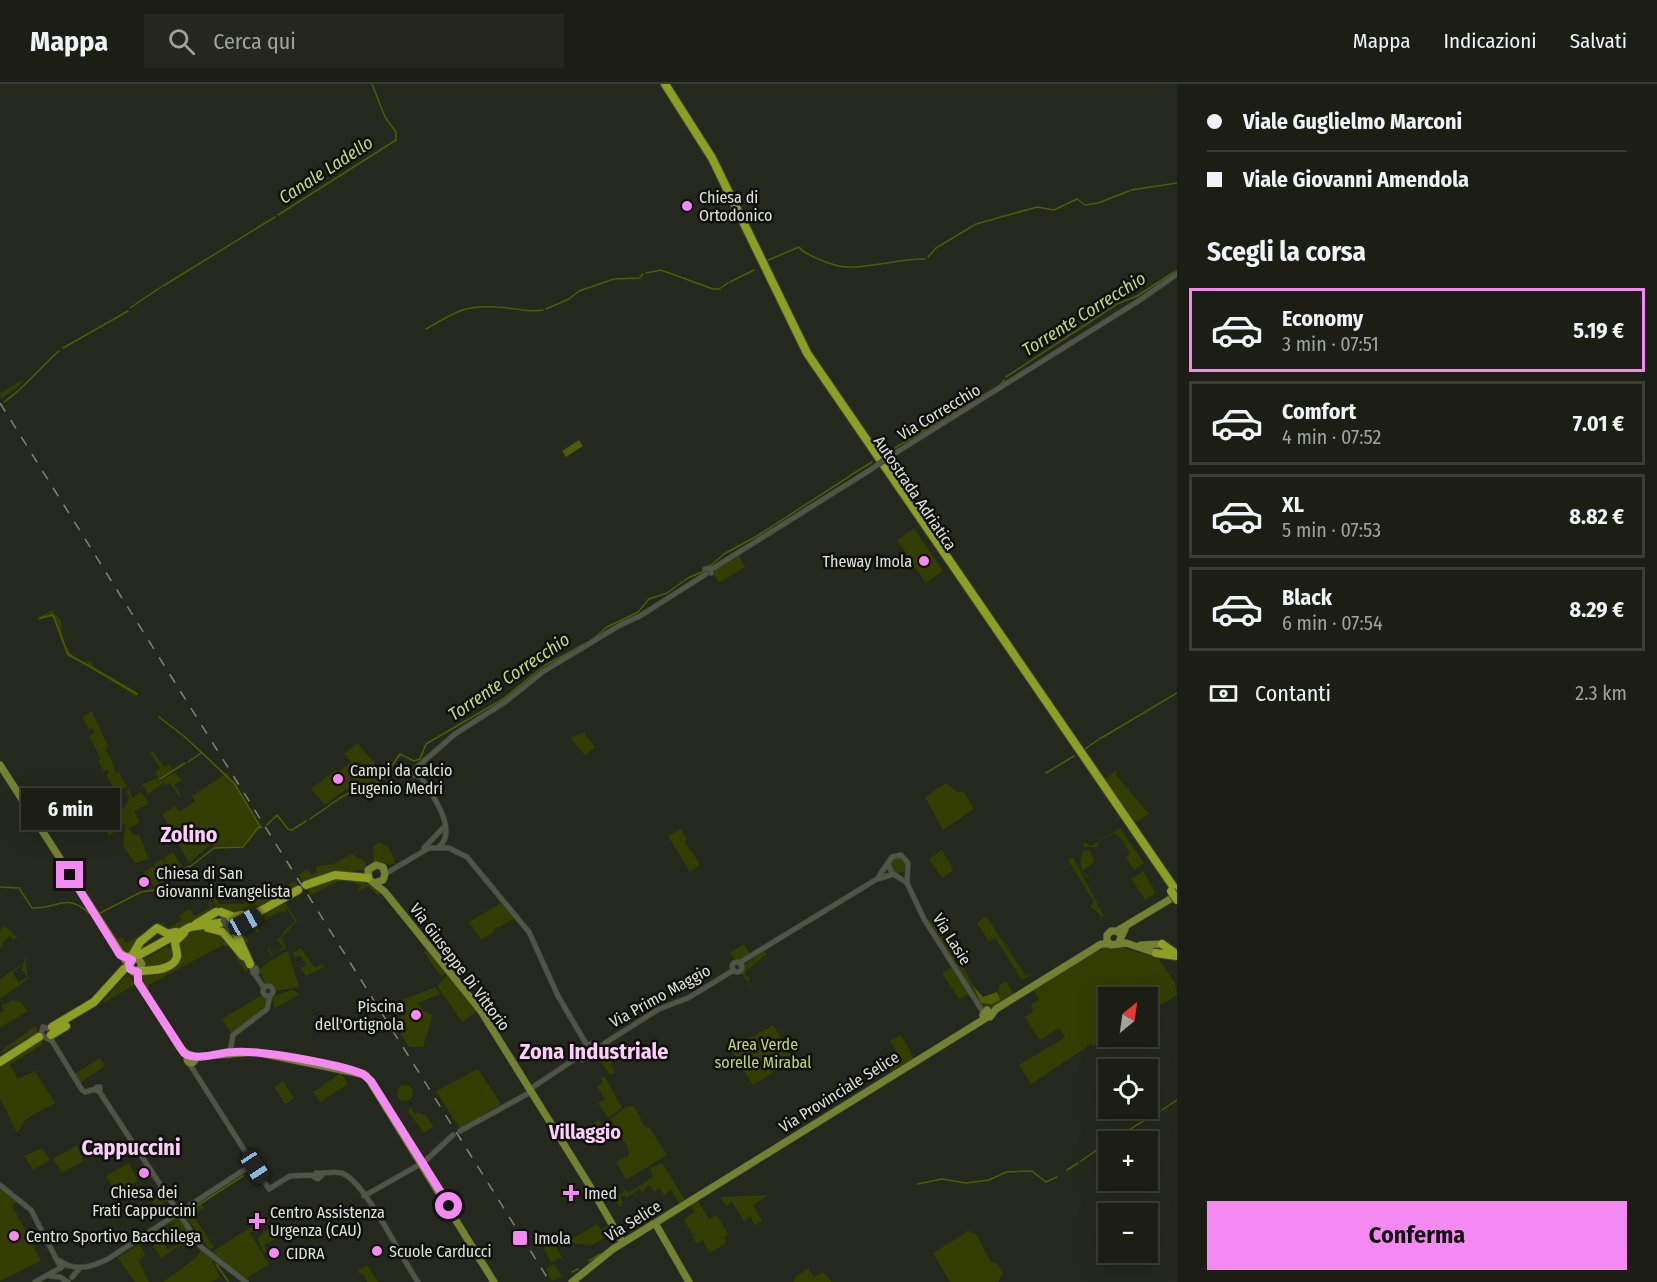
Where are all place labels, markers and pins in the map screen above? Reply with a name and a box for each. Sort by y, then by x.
place label: Chiesa di Ortodonico [699,188,772,225]
marker: Chiesa di Ortodonico [680,199,694,213]
place label: Theway Imola [823,552,912,571]
marker: Theway Imola [917,554,931,568]
place label: Campi da calcio Eugenio Medri [350,761,452,798]
marker: Campi da calcio Eugenio Medri [331,772,345,786]
place label: Chiesa di San Giovanni Evangelista [156,864,291,901]
marker: Chiesa di San Giovanni Evangelista [137,875,151,889]
place label: Piscina dell'Ortignola [315,997,404,1034]
marker: Piscina dell'Ortignola [409,1008,423,1022]
marker: Chiesa dei Frati Cappuccini [137,1166,151,1180]
place label: Chiesa dei Frati Cappuccini [92,1183,196,1220]
marker: Imed [562,1184,580,1202]
place label: Imed [584,1184,617,1203]
place label: Centro Assistenza Urgenza (CAU) [270,1203,385,1240]
marker: Centro Assistenza Urgenza (CAU) [248,1212,266,1230]
place label: Centro Sportivo Bacchilega [26,1227,201,1246]
marker: Centro Sportivo Bacchilega [7,1229,21,1243]
marker: Imola [511,1229,529,1247]
place label: Imola [534,1229,571,1248]
place label: Scuole Carducci [389,1242,492,1261]
place label: CIDRA [286,1244,325,1263]
marker: Scuole Carducci [370,1244,384,1258]
marker: CIDRA [267,1246,281,1260]

